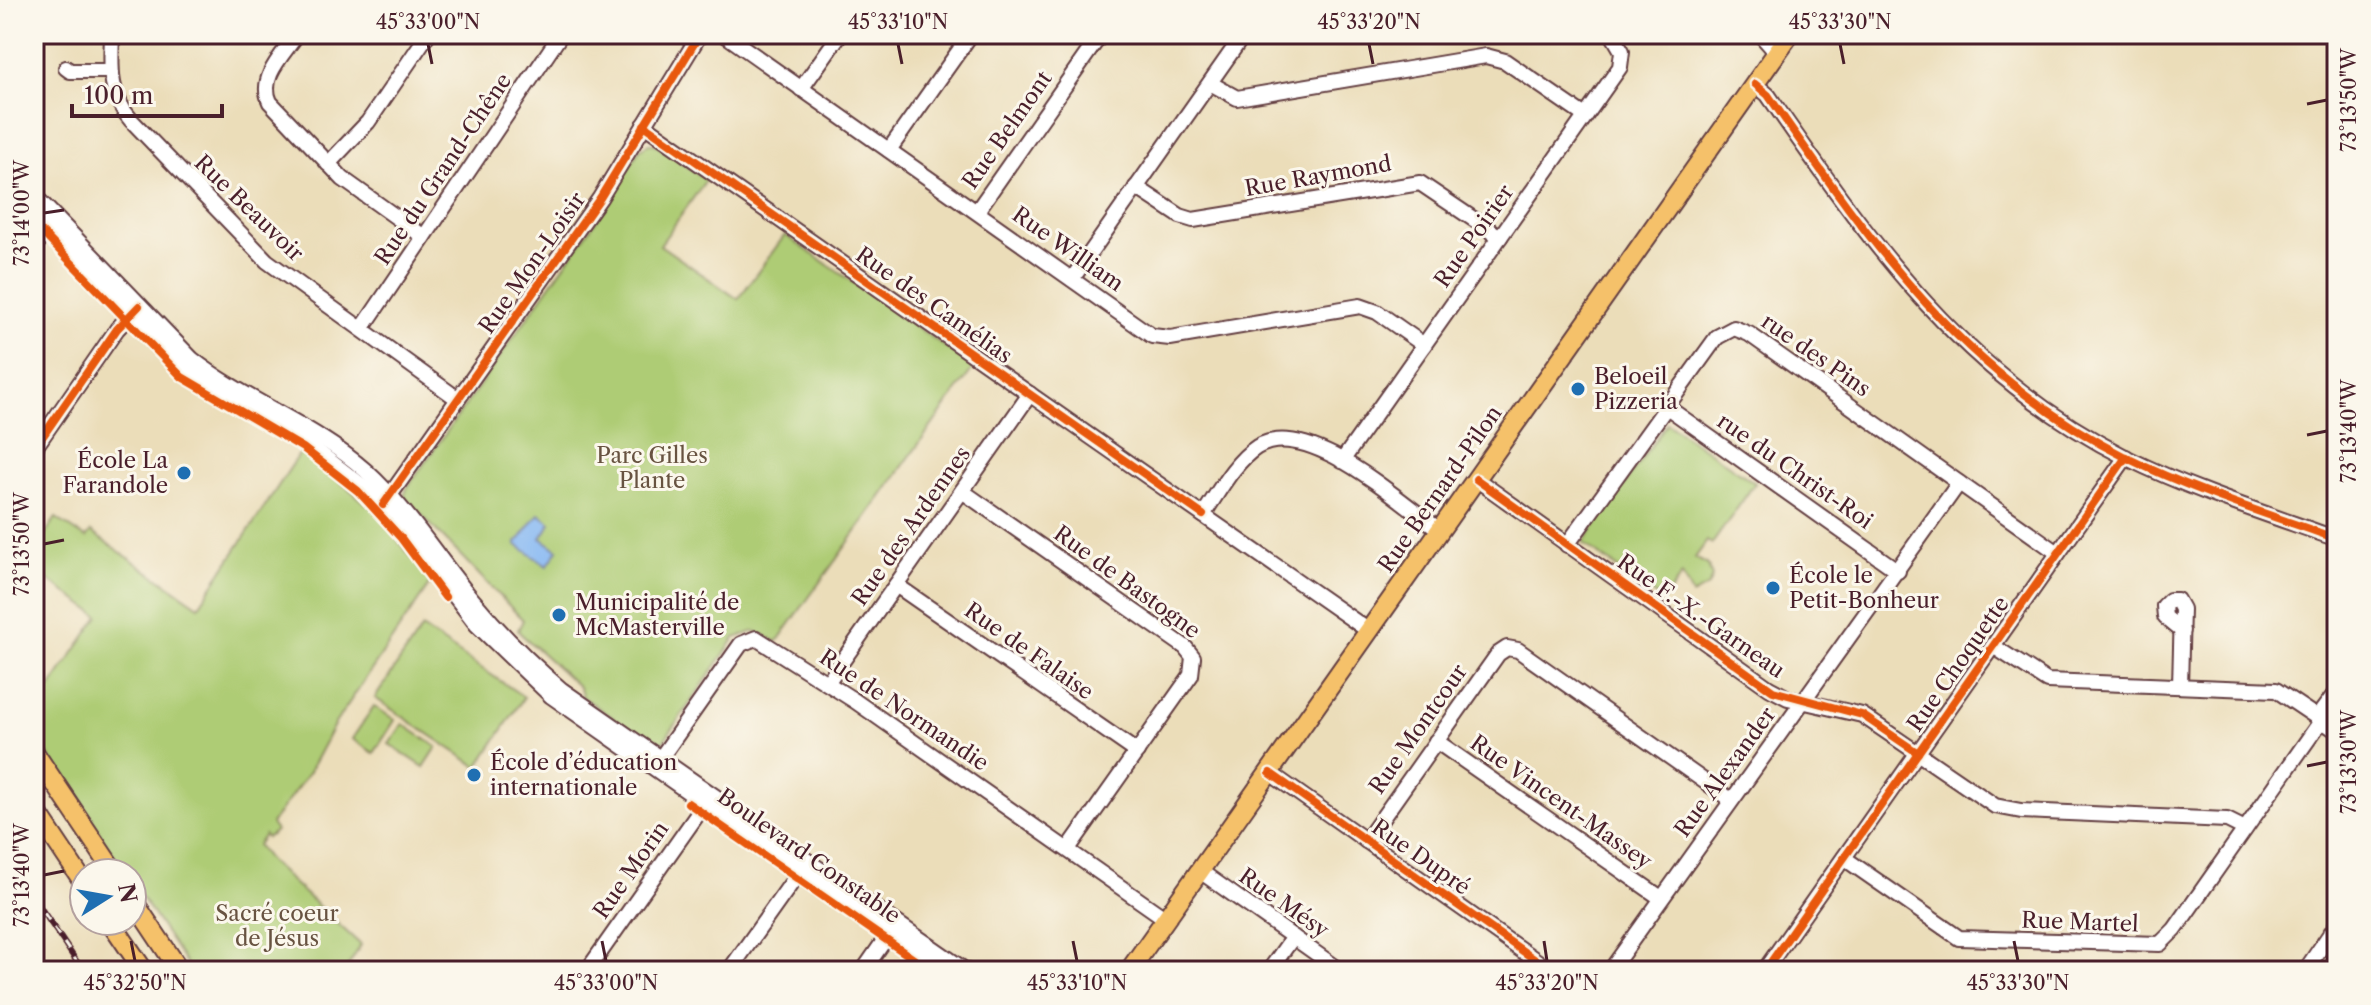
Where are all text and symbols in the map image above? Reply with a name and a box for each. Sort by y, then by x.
text: 45°33'00"N [376,10,480,34]
text: 45°33'10"N [848,10,948,34]
text: 45°33'20"N [1317,10,1421,34]
text: 45°33'30"N [1789,10,1891,34]
text: 73°13'50"W [2337,47,2361,152]
street label: Rue Belmont [956,66,1058,194]
scale bar [72,68,222,118]
street label: Rue du Grand-Chêne [369,68,517,270]
text: 100 m [84,81,153,110]
street label: Rue Beauvoir [189,149,309,267]
street label: Rue Raymond [1243,150,1393,202]
text: 73°14'00"W [10,159,34,266]
street label: Rue Poirier [1429,179,1519,293]
street label: Rue Mon-Loisir [473,187,591,339]
street label: Rue William [1007,201,1129,298]
street label: Rue des Camélias [851,241,1017,369]
street label: rue des Pins [1756,308,1876,402]
place label: Beloeil Pizzeria [1594,363,1678,415]
text: 73°13'40"W [2337,378,2361,483]
marker: Beloeil Pizzeria [1569,380,1587,398]
street label: Rue Bernard-Pilon [1372,400,1508,578]
street label: rue du Christ-Roi [1712,407,1878,535]
street label: Rue des Ardennes [846,441,976,611]
park label: Parc Gilles Plante [596,442,708,494]
place label: École La Farandole [63,446,168,499]
marker: École La Farandole [175,464,193,482]
text: 73°13'50"W [10,491,34,596]
street label: Rue de Bastogne [1048,520,1206,644]
street label: Rue F.-X.-Garneau [1612,548,1790,684]
place label: École le Petit-Bonheur [1789,561,1939,614]
marker: École le Petit-Bonheur [1764,579,1782,597]
place label: Municipalité de McMasterville [575,589,739,641]
street label: Rue Choquette [1901,591,2015,737]
street label: Rue de Falaise [959,597,1099,705]
marker: Municipalité de McMasterville [550,606,568,624]
street label: Rue de Normandie [814,643,994,777]
street label: Rue Montcour [1363,659,1473,799]
street label: Rue Alexander [1669,702,1781,842]
text: 73°13'30"W [2337,709,2361,814]
street label: Rue Vincent-Massey [1465,729,1658,875]
place label: École d’éducation internationale [490,748,678,801]
marker: École d’éducation internationale [465,766,483,784]
street label: Boulevard Constable [712,783,906,929]
street label: Rue Dupré [1367,813,1475,901]
street label: Rue Morin [588,816,675,924]
text: 73°13'40"W [10,822,34,927]
north arrow [68,857,148,937]
street label: Rue Mésy [1234,862,1335,944]
text: N [112,881,142,905]
park label: Sacré coeur de Jésus [215,900,339,952]
street label: Rue Martel [2021,906,2140,938]
text: 45°32'50"N [83,971,187,995]
text: 45°33'00"N [554,971,658,995]
text: 45°33'10"N [1027,971,1127,995]
text: 45°33'20"N [1495,971,1599,995]
text: 45°33'30"N [1967,971,2069,995]

